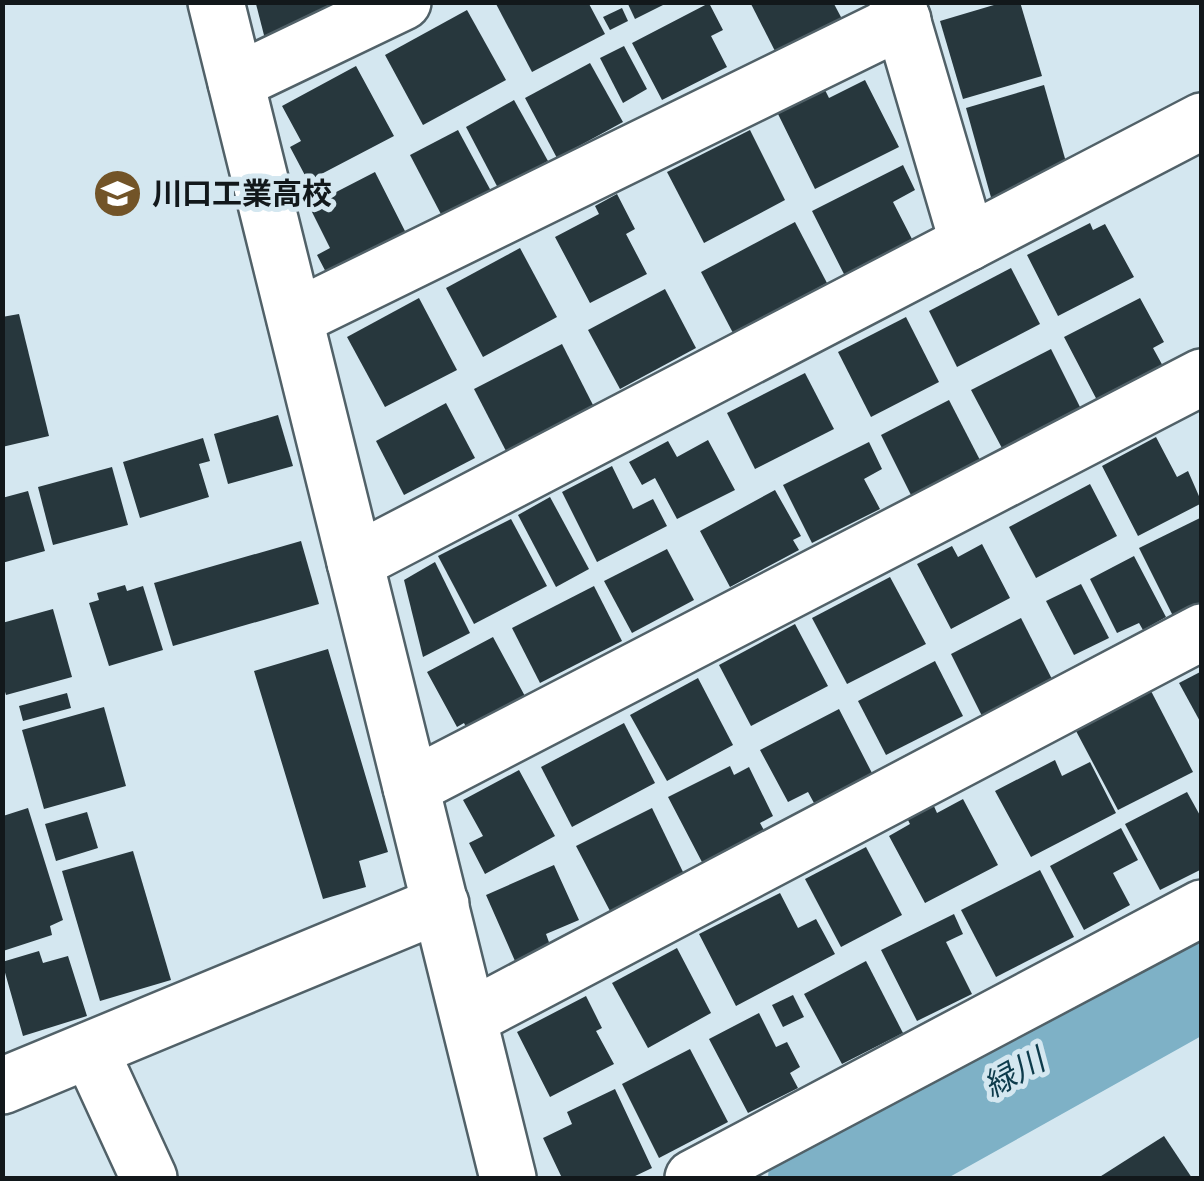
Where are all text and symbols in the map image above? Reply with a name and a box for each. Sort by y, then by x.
school or university icon: 川口工業高校 [91,168,143,220]
place label: 川口工業高校 [152,175,332,211]
water label: 緑川 [976,1039,1054,1105]

